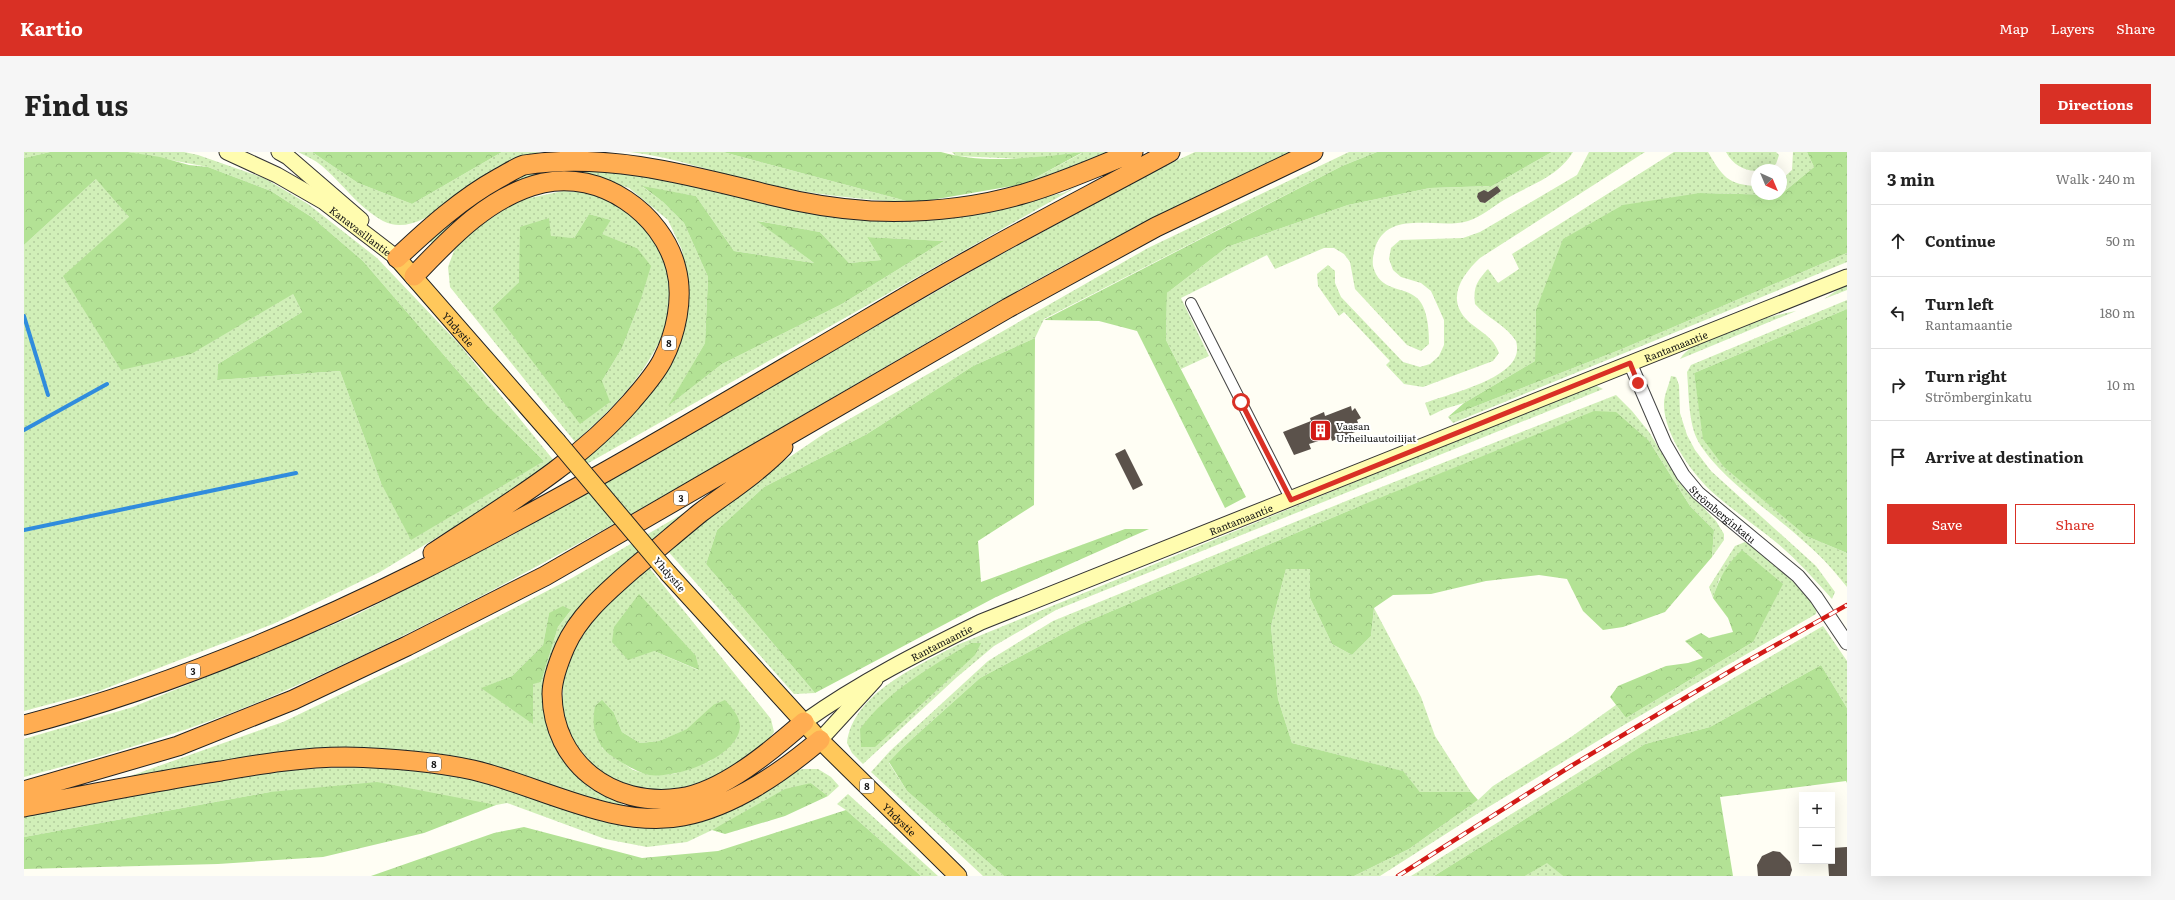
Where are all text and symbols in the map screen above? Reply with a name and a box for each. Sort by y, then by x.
text: Kartio [20,14,83,42]
text: Map [1999,18,2029,38]
text: Layers [2051,18,2094,38]
text: Share [2116,18,2155,38]
text: Find us [24,83,128,125]
button: Directions [2040,84,2151,124]
north arrow [1751,164,1787,200]
text: 3 min [1887,166,1935,191]
text: Walk · 240 m [2056,169,2135,188]
street label: Kanavasillantie [327,202,395,259]
text: Continue [1925,229,1995,252]
icon: ahead [1887,230,1909,252]
text: 50 m [2106,231,2135,250]
text: Turn left [1925,292,1994,315]
icon: left [1887,302,1909,324]
text: 180 m [2100,303,2135,322]
street label: Yhdystie [439,308,478,350]
text: Rantamaantie [1925,315,2012,334]
street label: Rantamaantie [1641,326,1709,365]
road number: 8 [662,336,676,350]
text: Turn right [1925,364,2007,387]
route end [1629,374,1647,392]
icon: right [1887,374,1909,396]
text: 10 m [2107,375,2135,394]
text: Strömberginkatu [1925,387,2032,406]
route start [1232,393,1250,411]
building icon: Vaasan Urheiluautoilijat [1307,418,1333,444]
place label: Vaasan Urheiluautoilijat [1336,418,1416,445]
text: Arrive at destination [1925,445,2084,468]
icon: arrive [1887,446,1909,468]
street label: Strömberginkatu [1687,481,1760,546]
road number: 3 [674,491,688,505]
street label: Rantamaantie [1207,499,1275,538]
button: Save [1887,504,2007,544]
button: Share [2015,504,2135,544]
street label: Yhdystie [651,553,689,595]
street label: Rantamaantie [908,620,975,664]
road number: 3 [186,664,200,678]
road number: 8 [427,757,441,771]
road number: 8 [860,779,874,793]
map controls [1799,792,1835,864]
button: + [1799,792,1835,828]
street label: Yhdystie [880,799,920,839]
button: − [1799,828,1835,864]

